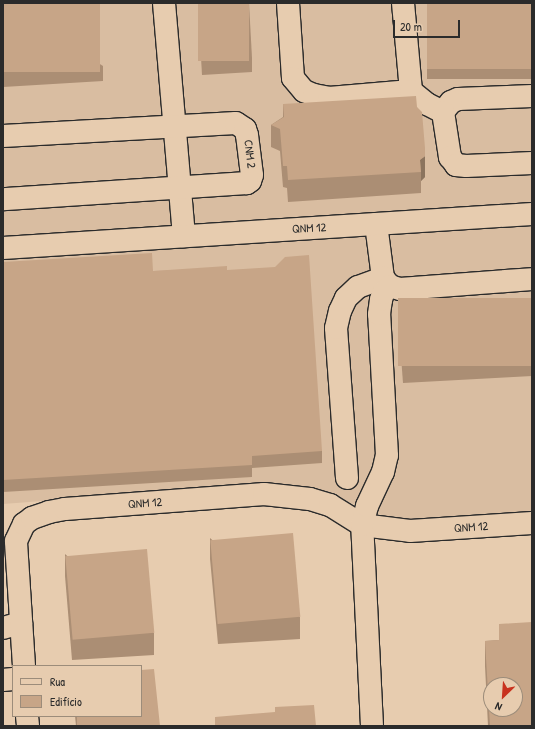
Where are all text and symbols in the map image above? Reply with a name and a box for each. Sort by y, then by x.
scale bar [395,12,462,38]
text: 20 m [400,18,422,35]
street label: CNM 2 [241,139,259,169]
street label: QNM 12 [292,220,326,236]
street label: QNM 12 [127,495,163,511]
street label: QNM 12 [453,519,489,535]
legend [12,665,142,717]
text: Rua [50,673,65,690]
north arrow [483,677,523,717]
text: Edifício [50,693,82,710]
text: N [493,699,504,715]

